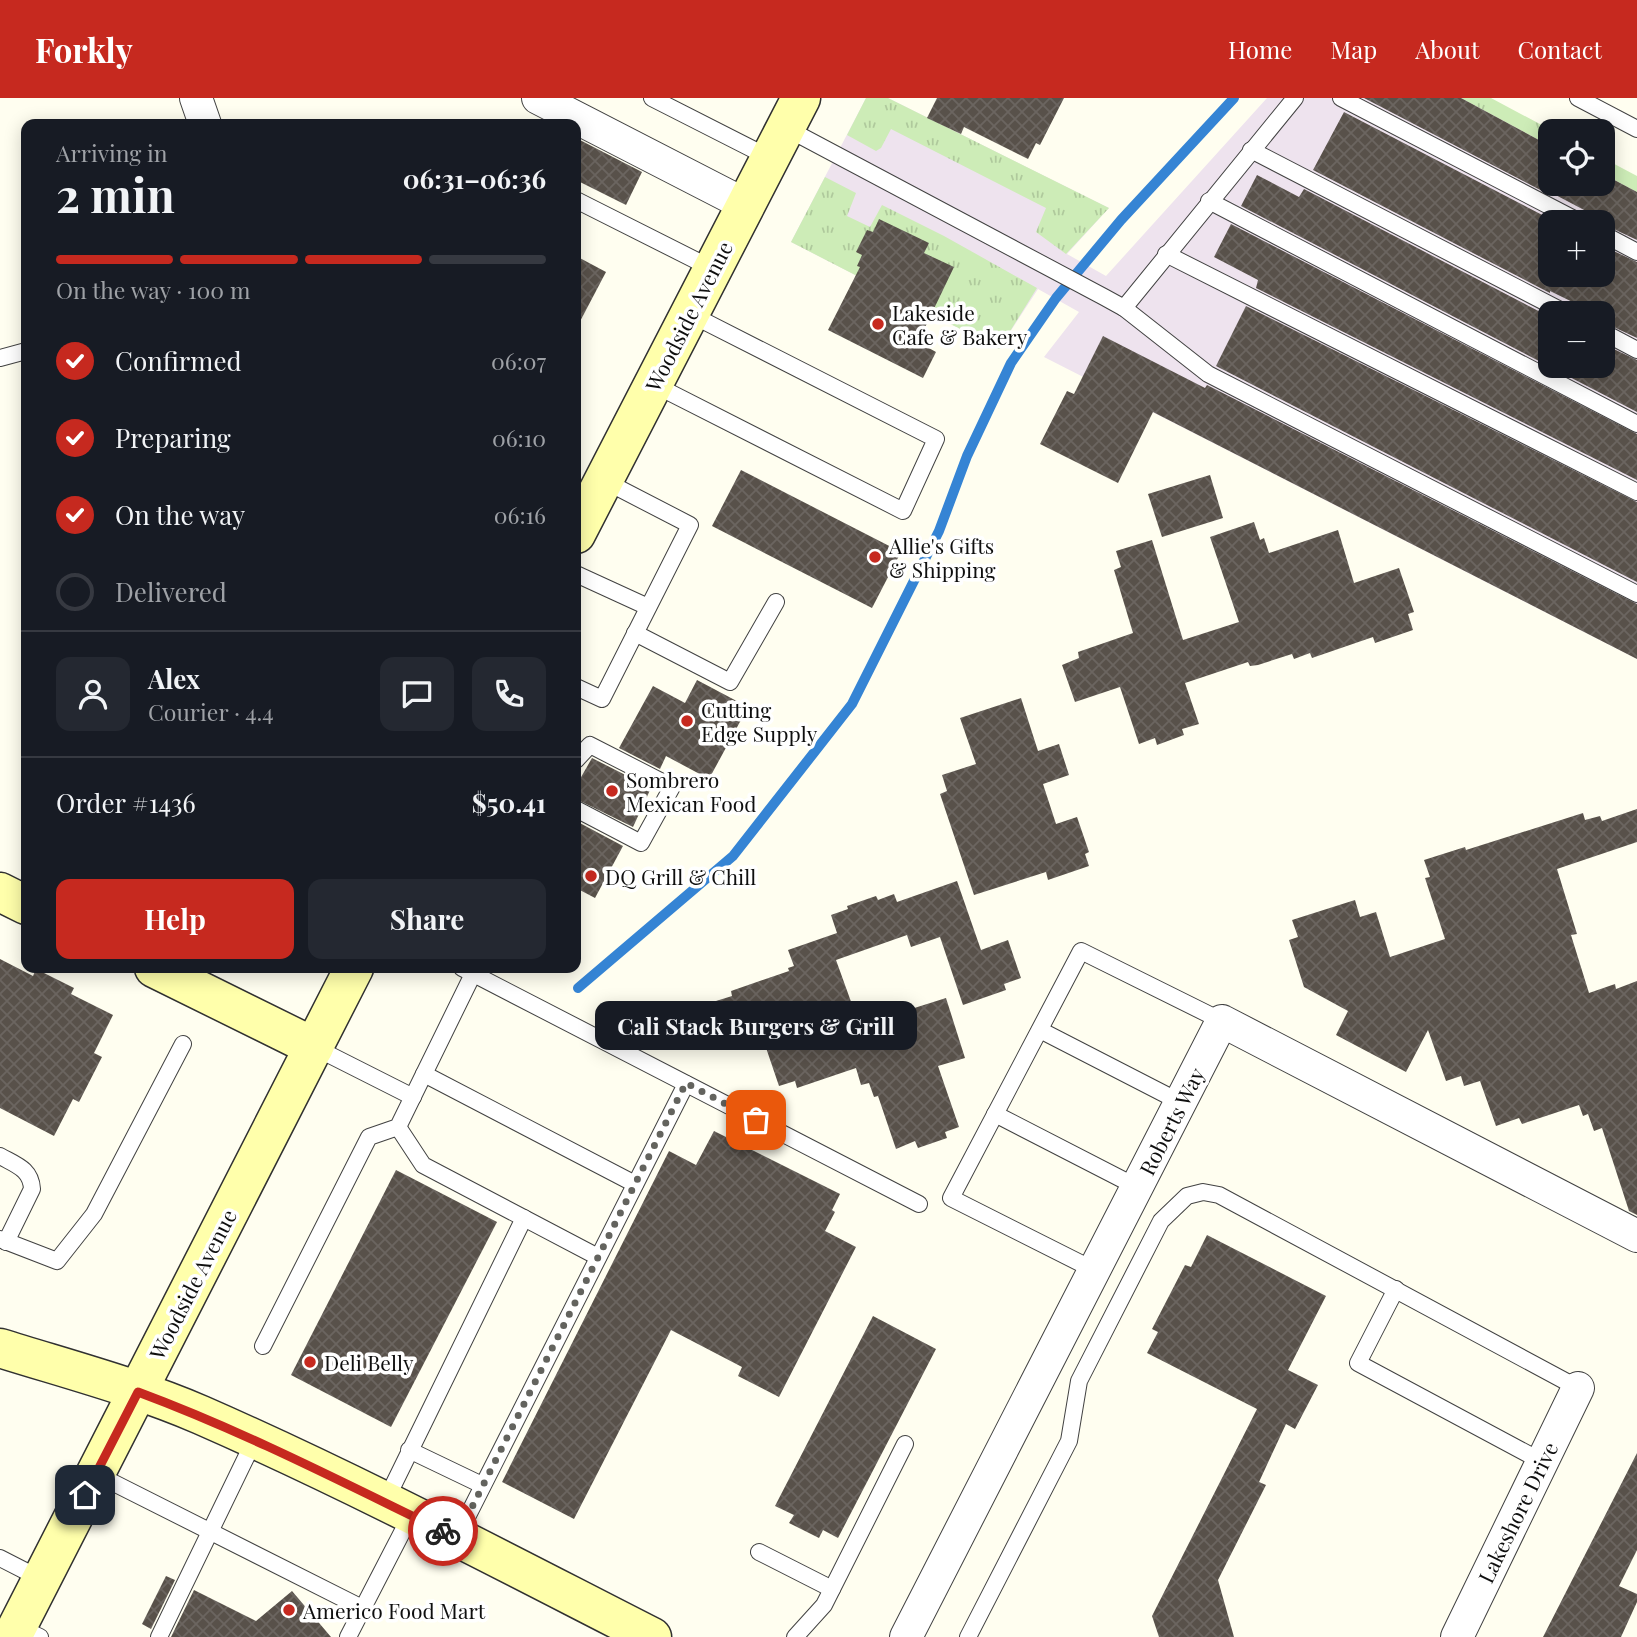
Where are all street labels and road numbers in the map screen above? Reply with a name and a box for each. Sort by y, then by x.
street label: Woodside Avenue [638,236,738,397]
street label: Roberts Way [1132,1062,1210,1180]
street label: Woodside Avenue [142,1204,242,1365]
street label: Lakeshore Drive [1471,1437,1563,1587]

